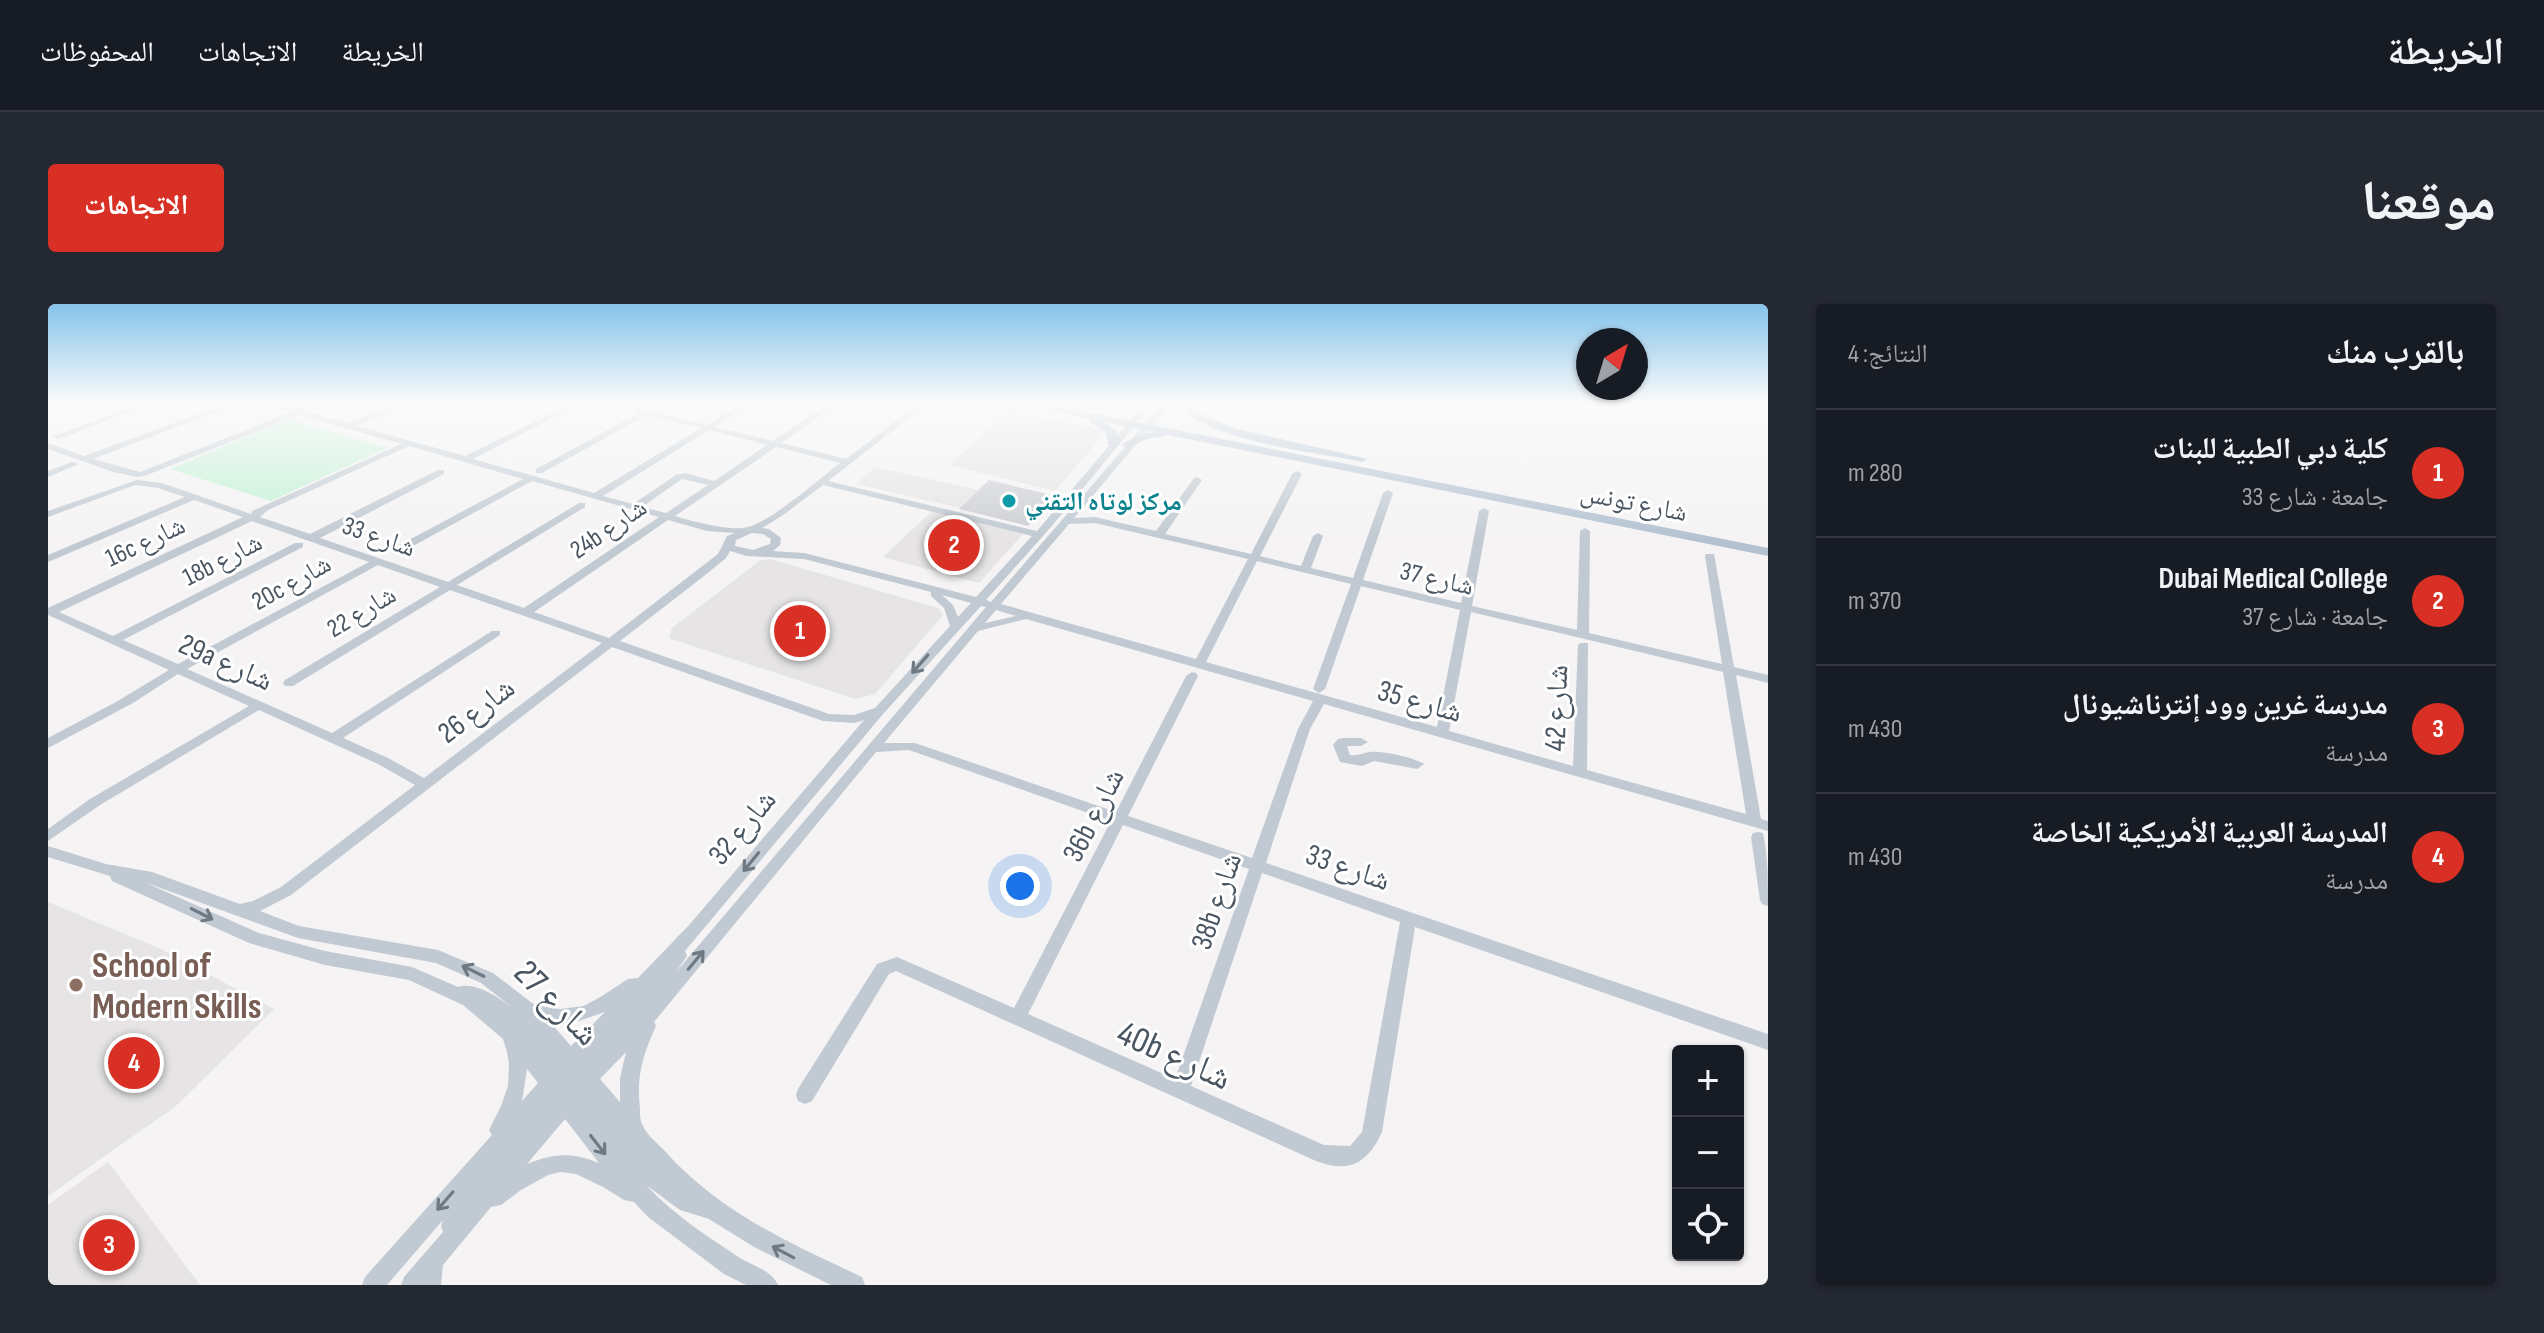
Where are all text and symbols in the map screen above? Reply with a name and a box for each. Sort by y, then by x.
text: الخريطة [2387,30,2504,75]
text: المحفوظات [40,36,154,69]
text: الاتجاهات [198,36,297,69]
text: الخريطة [341,36,424,69]
button: الاتجاهات [48,164,224,252]
text: موقعنا [2361,170,2496,237]
north arrow [1576,328,1648,400]
text: بالقرب منك [2326,332,2464,373]
text: النتائج: 4 [1848,339,1928,370]
text: كلية دبي الطبية للبنات [2153,431,2388,467]
text: 280 m [1848,458,1903,489]
text: 1 [2433,458,2443,489]
street label: شارع تونس [1578,478,1690,529]
text: جامعة · شارع 33 [2242,482,2388,513]
place label: مركز لوتاه التقني [1025,487,1182,521]
street label: 24b شارع [565,492,653,566]
marker: مركز لوتاه التقني [1000,492,1018,510]
street label: 16c شارع [101,510,190,574]
street label: شارع 33 [338,510,419,564]
pin: 2 [928,515,980,575]
street label: 18b شارع [178,527,268,593]
street label: 20c شارع [246,549,337,618]
street label: شارع 37 [1397,556,1477,603]
text: Dubai Medical College [2158,561,2388,597]
street label: شارع 22 [322,580,402,645]
text: 370 m [1848,586,1902,617]
text: 2 [2432,586,2444,617]
pin: 1 [774,601,826,661]
text: جامعة · شارع 37 [2242,602,2388,633]
street label: 29a شارع [173,626,278,699]
one-way arrow [911,654,929,674]
street label: شارع 42 [1537,664,1577,752]
street label: شارع 26 [431,670,522,751]
street label: شارع 35 [1373,673,1466,731]
text: مدرسة غرين وود إنترناشيونال [2062,687,2388,723]
text: 430 m [1848,714,1902,745]
text: 3 [2432,714,2444,745]
text: مدرسة [2325,738,2388,769]
street label: 36b شارع [1055,763,1133,868]
street label: شارع 32 [701,783,784,872]
text: المدرسة العربية الأمريكية الخاصة [2031,815,2388,851]
street label: شارع 33 [1301,837,1395,899]
text: 430 m [1848,842,1902,873]
text: 4 [2432,842,2444,873]
street label: 38b شارع [1184,848,1250,954]
one-way arrow [742,851,760,872]
your location [1000,866,1040,906]
text: مدرسة [2325,866,2388,897]
one-way arrow [190,907,214,923]
place label: School of Modern Skills [92,945,261,1029]
one-way arrow [687,950,705,971]
street label: شارع 27 [504,952,608,1056]
one-way arrow [461,963,485,978]
marker: School of Modern Skills [67,976,85,994]
street label: 40b شارع [1110,1012,1238,1100]
pin: 4 [108,1033,160,1093]
map controls [1672,1045,1744,1261]
button: + [1672,1045,1744,1117]
button: − [1672,1117,1744,1189]
one-way arrow [589,1134,606,1155]
button: locate [1672,1189,1744,1261]
one-way arrow [437,1191,455,1211]
pin: 3 [83,1215,135,1275]
one-way arrow [772,1244,796,1260]

